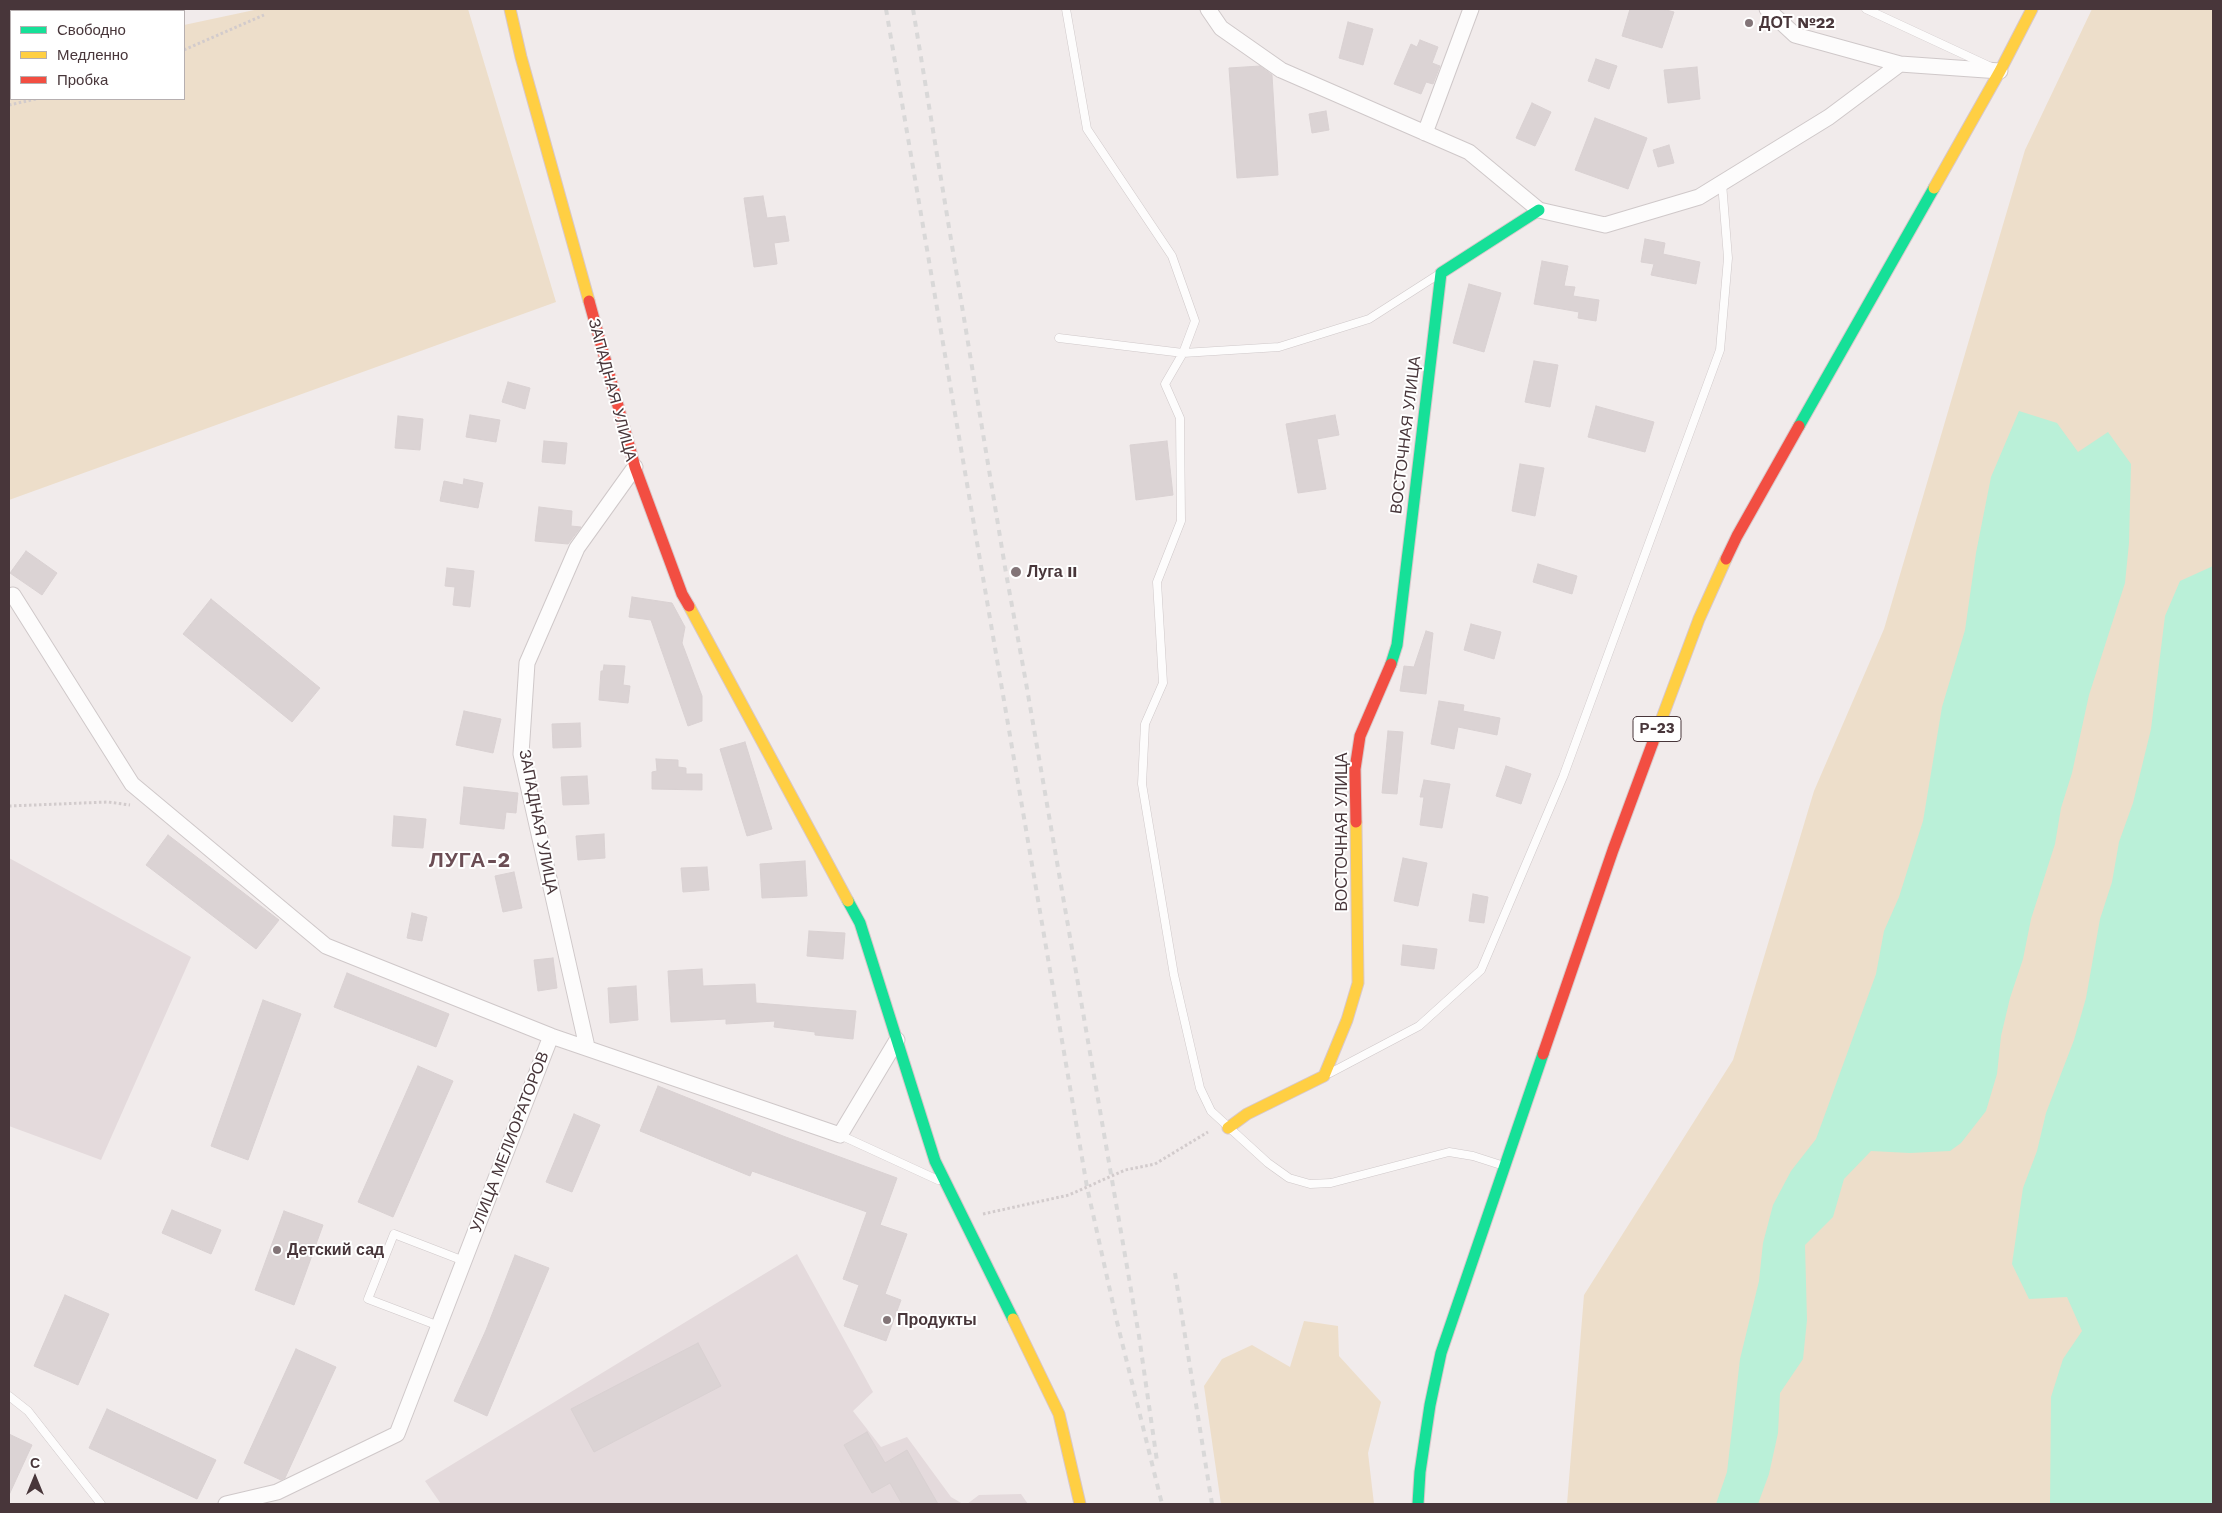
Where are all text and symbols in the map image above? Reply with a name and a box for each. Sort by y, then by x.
legend [10,10,185,100]
place label: ДОТ №22 [1759,13,1835,33]
marker: ДОТ №22 [1743,17,1755,29]
text: Свободно [57,21,126,39]
text: Медленно [57,46,128,64]
text: Пробка [57,71,108,89]
street label: ЗАПАДНАЯ УЛИЦА [584,316,640,464]
street label: ВОСТОЧНАЯ УЛИЦА [1387,355,1425,515]
place label: Луга II [1027,562,1077,582]
marker: Луга II [1009,565,1023,579]
road number: Р-23 [1633,716,1681,742]
street label: ЗАПАДНАЯ УЛИЦА [515,748,561,896]
street label: ВОСТОЧНАЯ УЛИЦА [1332,753,1352,911]
district label: ЛУГА-2 [428,848,512,874]
street label: УЛИЦА МЕЛИОРАТОРОВ [467,1049,553,1235]
place label: Детский сад [287,1240,384,1260]
marker: Детский сад [271,1244,283,1256]
place label: Продукты [897,1310,977,1330]
marker: Продукты [881,1314,893,1326]
north arrow [10,1453,60,1503]
text: С [30,1455,40,1471]

